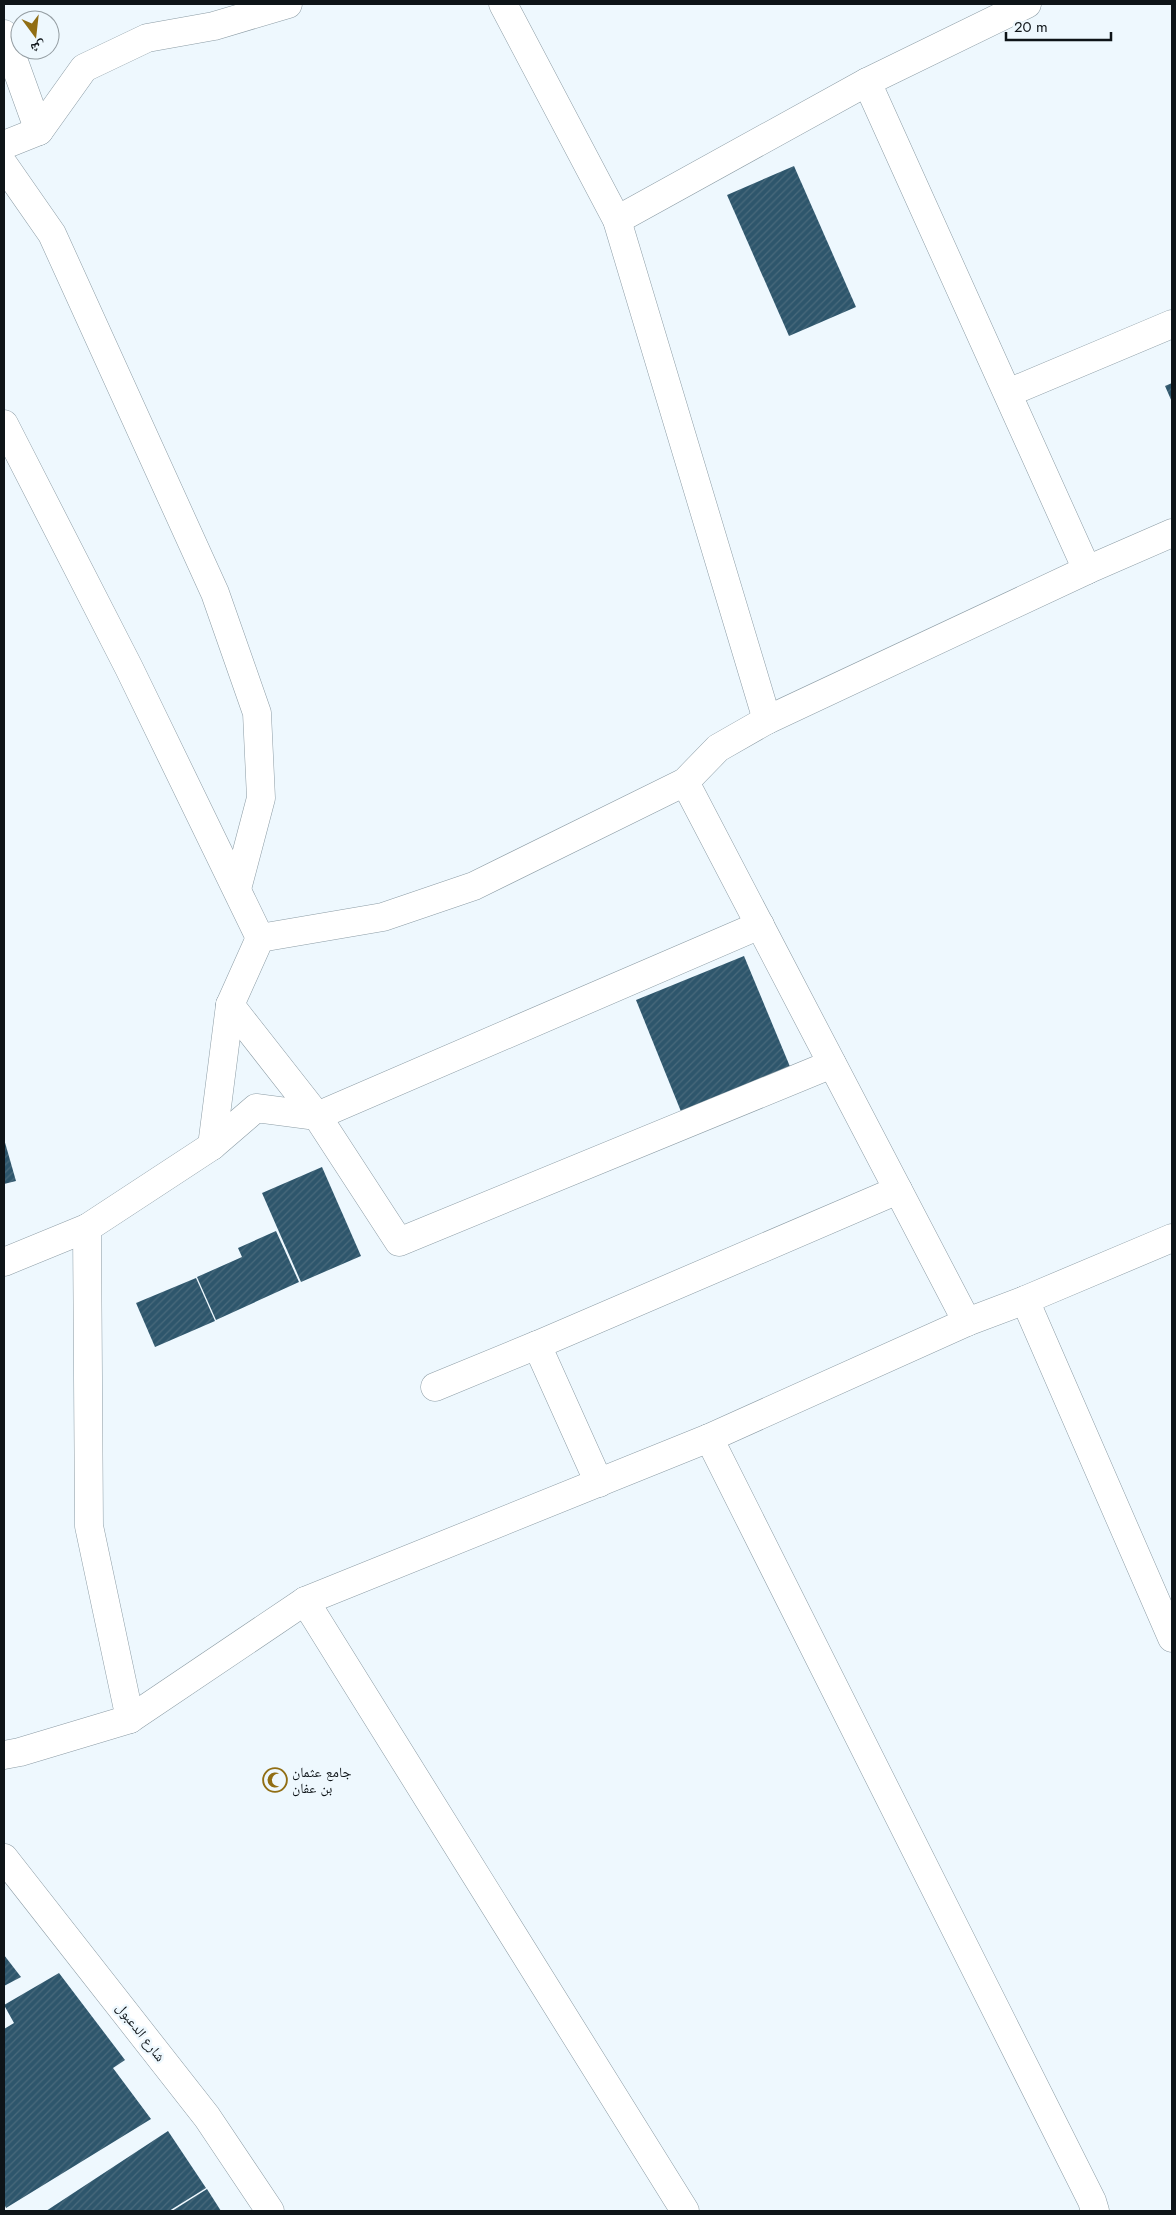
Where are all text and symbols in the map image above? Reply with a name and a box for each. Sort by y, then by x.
north arrow [10,10,60,60]
scale bar [1006,10,1111,42]
text: 20 m [1014,16,1048,38]
text: ش [28,36,48,59]
place label: جامع عثمان بن عفان [292,1762,351,1798]
mosque icon: جامع عثمان بن عفان [262,1767,288,1793]
street label: شارع الدعبول [112,1998,170,2066]

